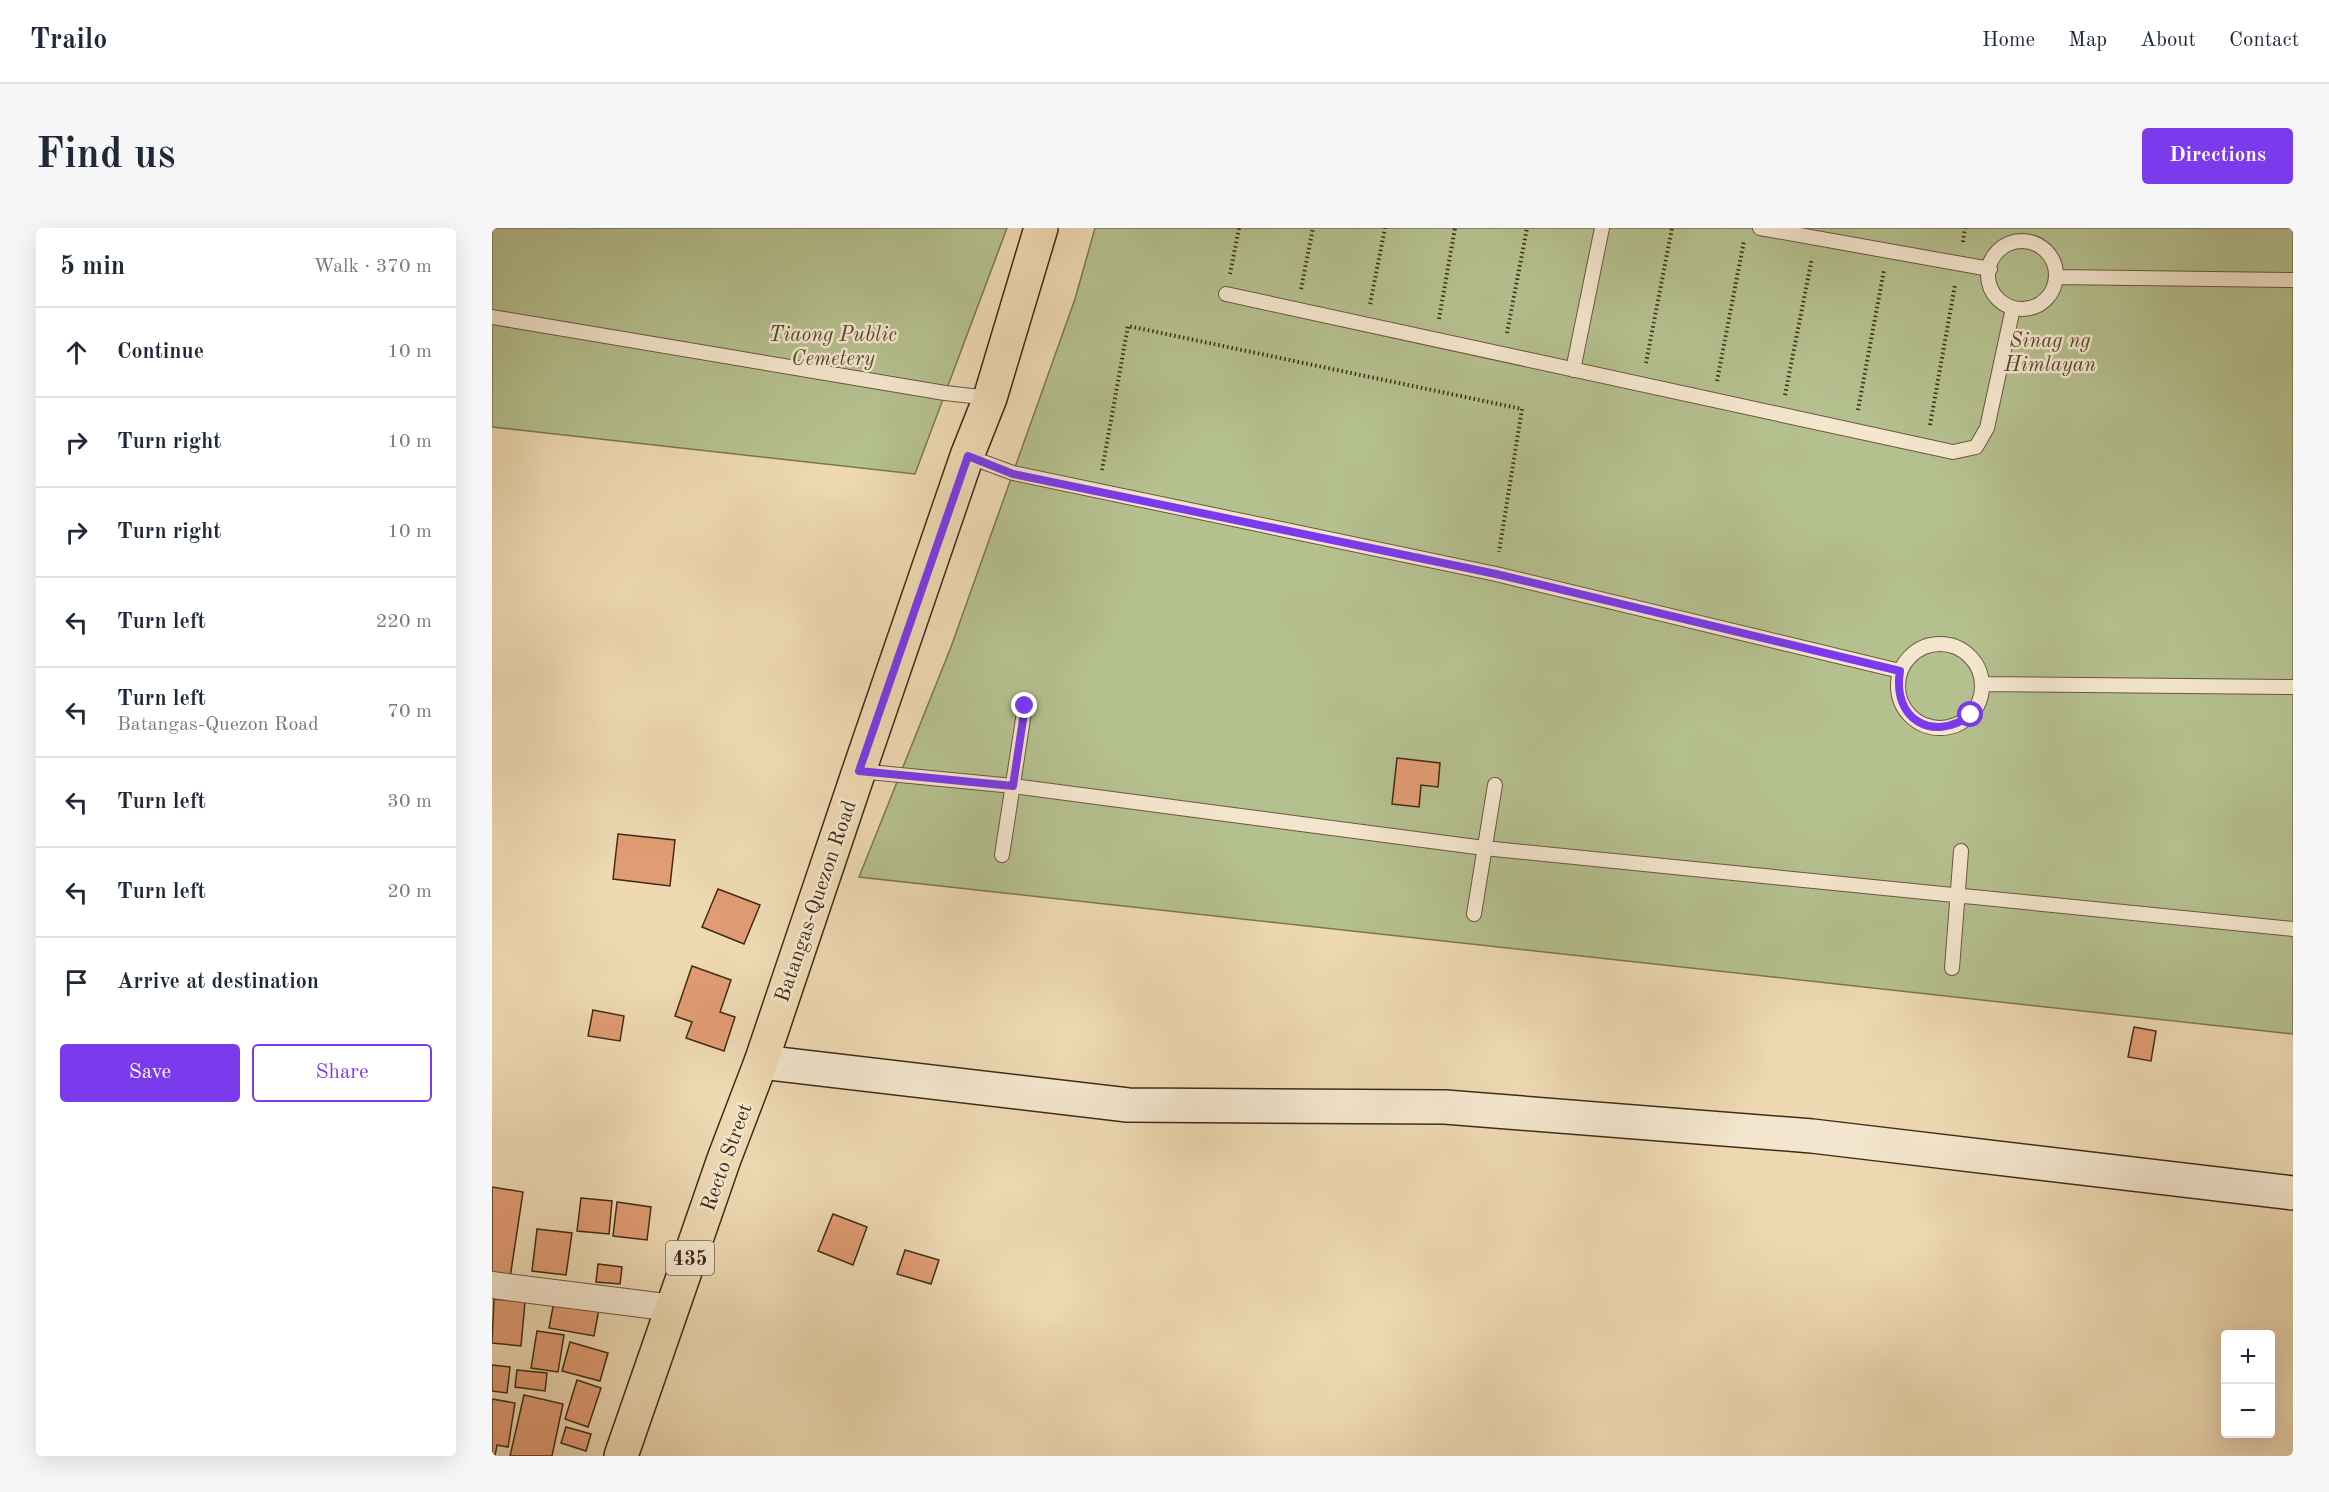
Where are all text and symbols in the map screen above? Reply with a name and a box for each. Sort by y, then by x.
text: Trailo [30,27,107,55]
text: Home [1982,30,2035,51]
text: Map [2068,30,2107,51]
text: About [2140,30,2196,51]
text: Contact [2229,30,2299,51]
button: Directions [2142,128,2293,184]
text: Find us [36,135,175,177]
text: 5 min [60,254,125,280]
text: Walk · 370 m [313,257,432,277]
park label: Tiaong Public Cemetery [769,325,897,370]
park label: Sinag ng Himlayan [2003,331,2096,376]
icon: ahead [60,336,93,369]
text: Continue [117,341,204,363]
text: 10 m [387,342,432,362]
icon: right [60,426,93,459]
text: Turn right [117,431,221,453]
text: 10 m [387,432,432,452]
icon: right [60,516,93,549]
text: Turn right [117,521,221,543]
text: 10 m [387,522,432,542]
icon: left [60,606,93,639]
text: Turn left [117,611,206,633]
text: 220 m [376,612,432,632]
text: Turn left [117,688,206,710]
route end [1011,692,1037,718]
icon: left [60,696,93,729]
route start [1957,701,1983,727]
text: 70 m [387,702,432,722]
text: Batangas-Quezon Road [117,715,319,735]
icon: left [60,786,93,819]
text: Turn left [117,791,206,813]
text: 30 m [387,792,432,812]
street label: Batangas-Quezon Road [772,798,861,1005]
icon: left [60,876,93,909]
text: Turn left [117,881,206,903]
text: 20 m [387,882,432,902]
icon: arrive [60,966,93,999]
text: Arrive at destination [117,971,319,993]
button: Save [60,1044,240,1102]
button: Share [252,1044,432,1102]
street label: Recto Street [698,1101,757,1214]
road number: 435 [666,1241,714,1275]
map controls [2221,1330,2275,1438]
button: + [2221,1330,2275,1384]
button: − [2221,1384,2275,1438]

